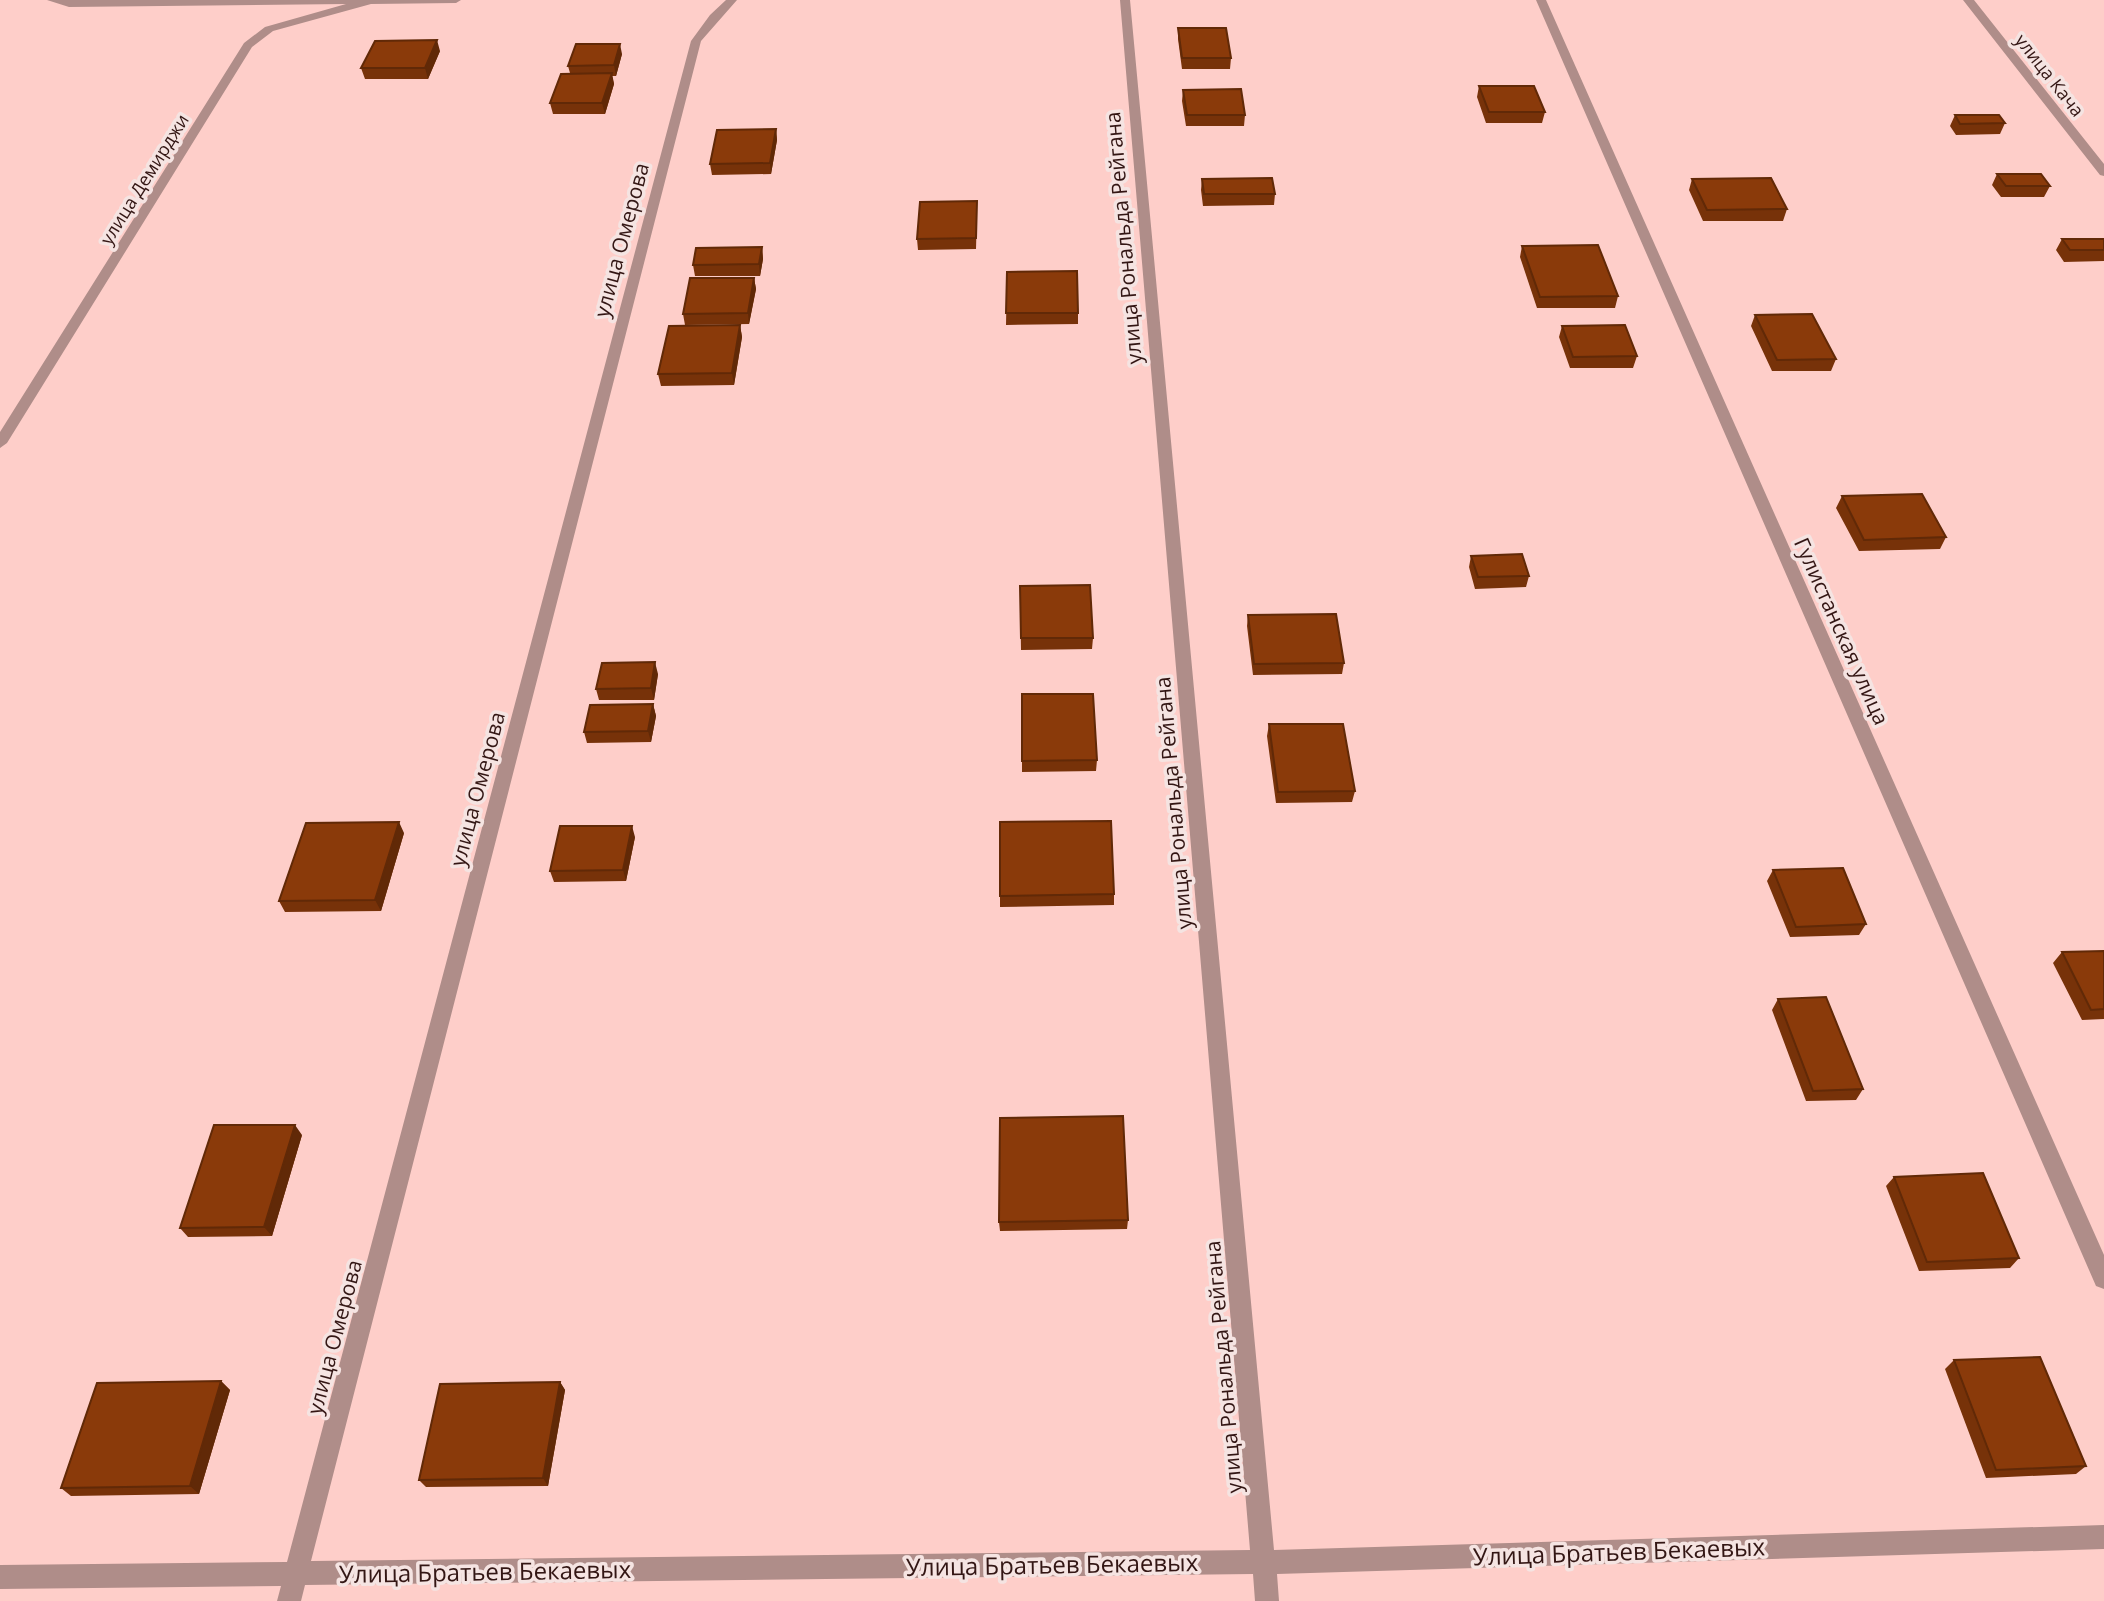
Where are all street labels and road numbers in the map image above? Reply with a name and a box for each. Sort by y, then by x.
street label: улица Кача [2010,29,2090,121]
street label: улица Демирджи [94,109,194,249]
street label: улица Рональда Рейгана [1098,111,1148,365]
street label: улица Омерова [587,160,655,320]
street label: Гулистанская улица [1788,533,1896,729]
street label: улица Рональда Рейгана [1148,676,1198,930]
street label: улица Омерова [443,709,511,869]
street label: улица Рональда Рейгана [1198,1240,1248,1494]
street label: улица Омерова [300,1257,368,1417]
street label: Улица Братьев Бекаевых [1472,1529,1766,1573]
street label: Улица Братьев Бекаевых [906,1545,1199,1583]
street label: Улица Братьев Бекаевых [339,1552,632,1590]

